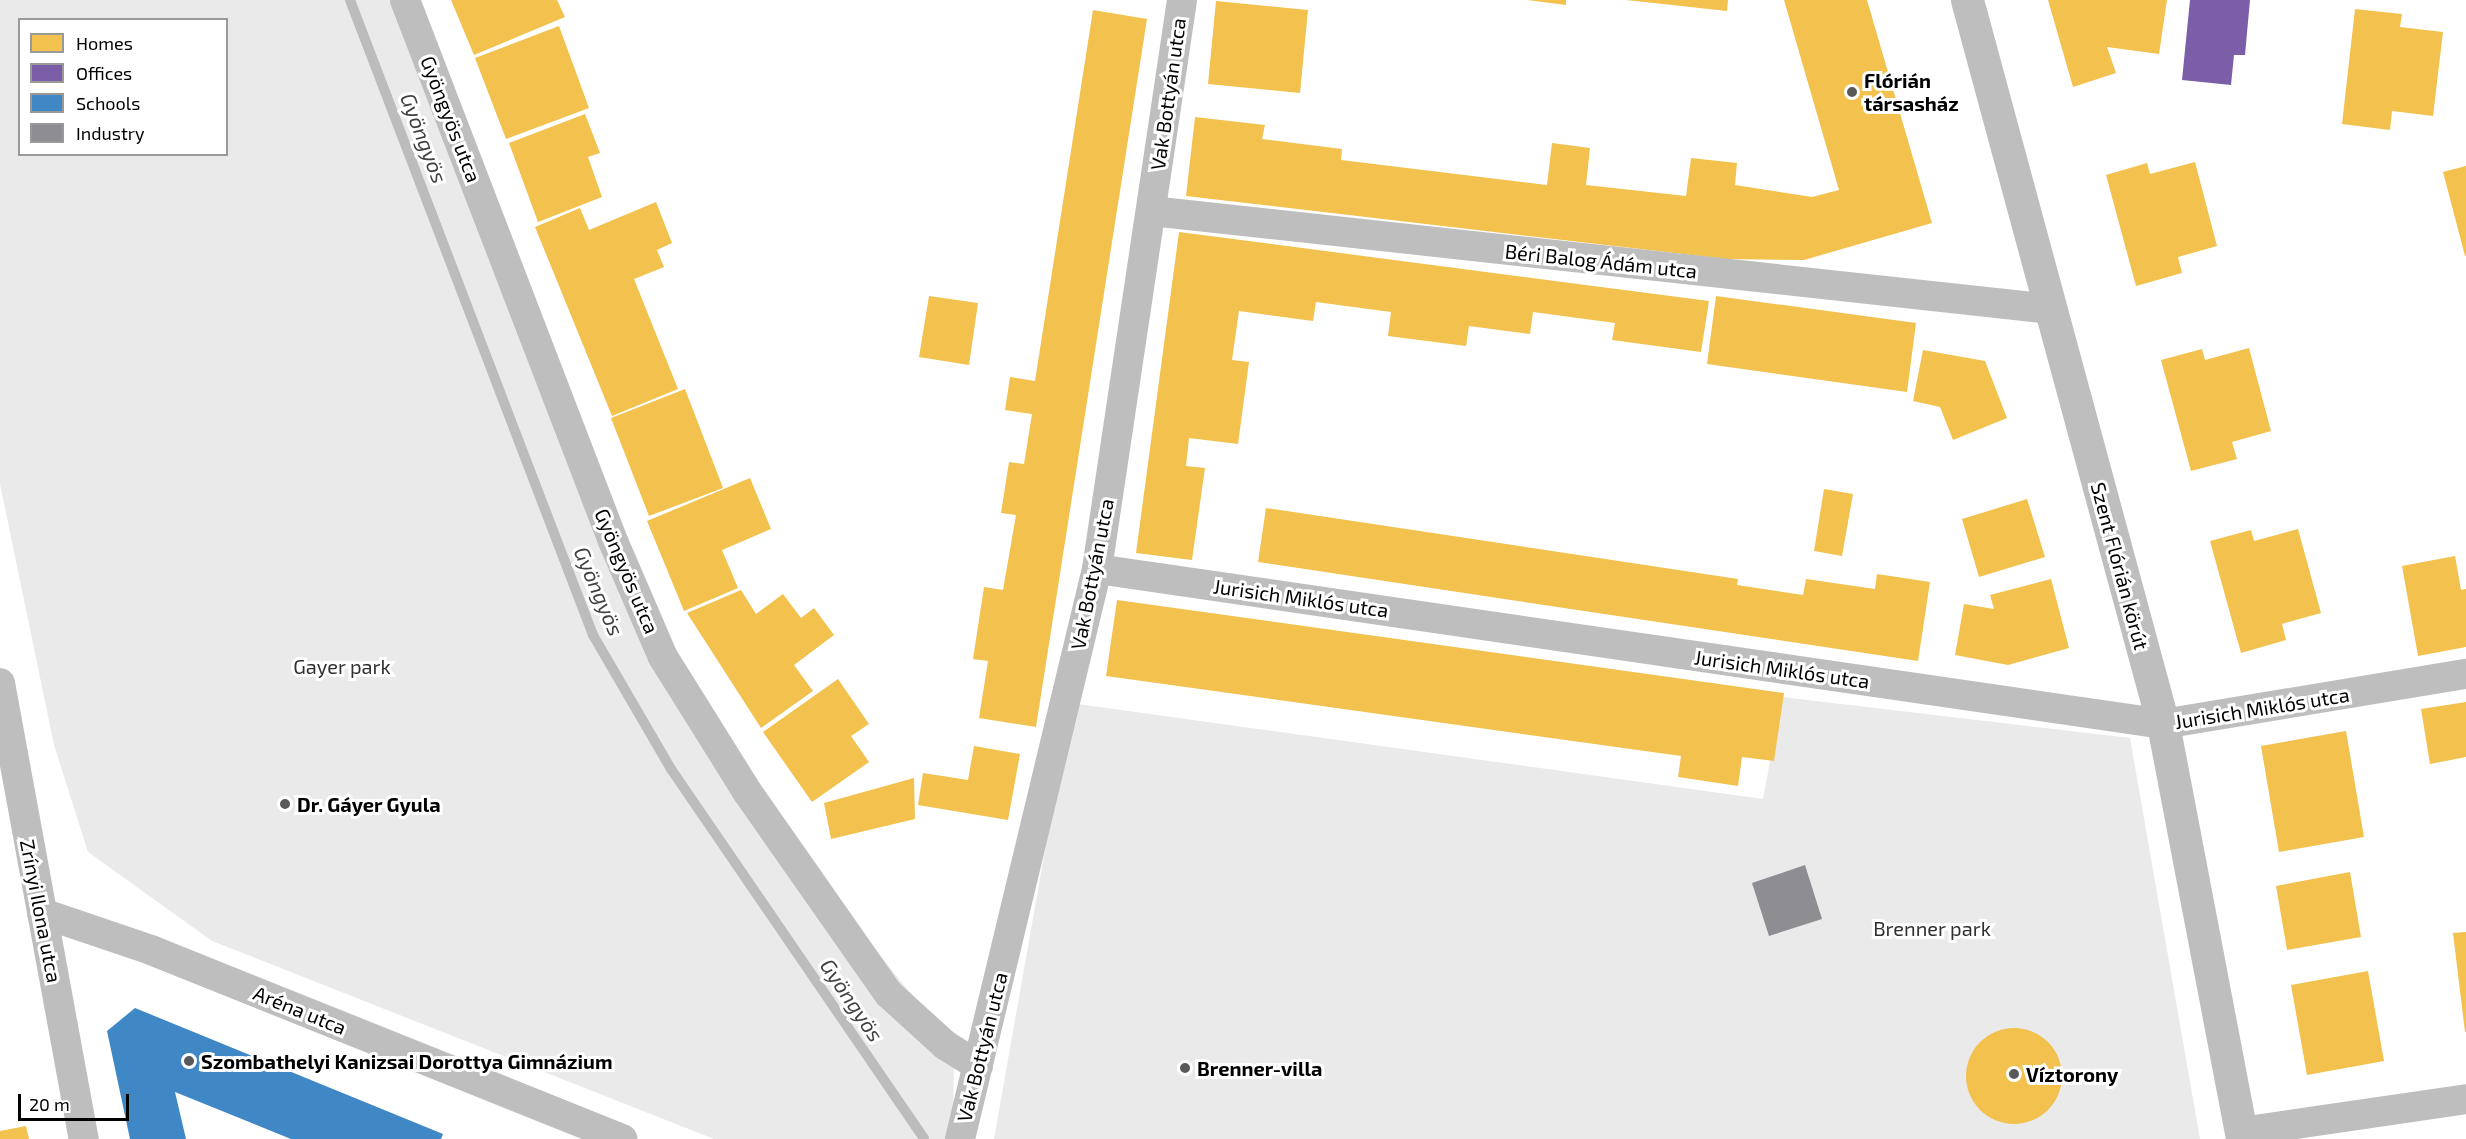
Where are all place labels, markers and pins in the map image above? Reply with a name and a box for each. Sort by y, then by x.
place label: Flórián társasház [1864,68,1959,115]
marker: Flórián társasház [1845,85,1859,99]
place label: Dr. Gáyer Gyula [297,792,441,816]
marker: Dr. Gáyer Gyula [278,797,292,811]
place label: Szombathelyi Kanizsai Dorottya Gimnázium [201,1049,613,1073]
marker: Szombathelyi Kanizsai Dorottya Gimnázium [182,1054,196,1068]
place label: Brenner-villa [1197,1056,1322,1080]
marker: Brenner-villa [1178,1061,1192,1075]
place label: Víztorony [2026,1062,2118,1086]
marker: Víztorony [2007,1067,2021,1081]

